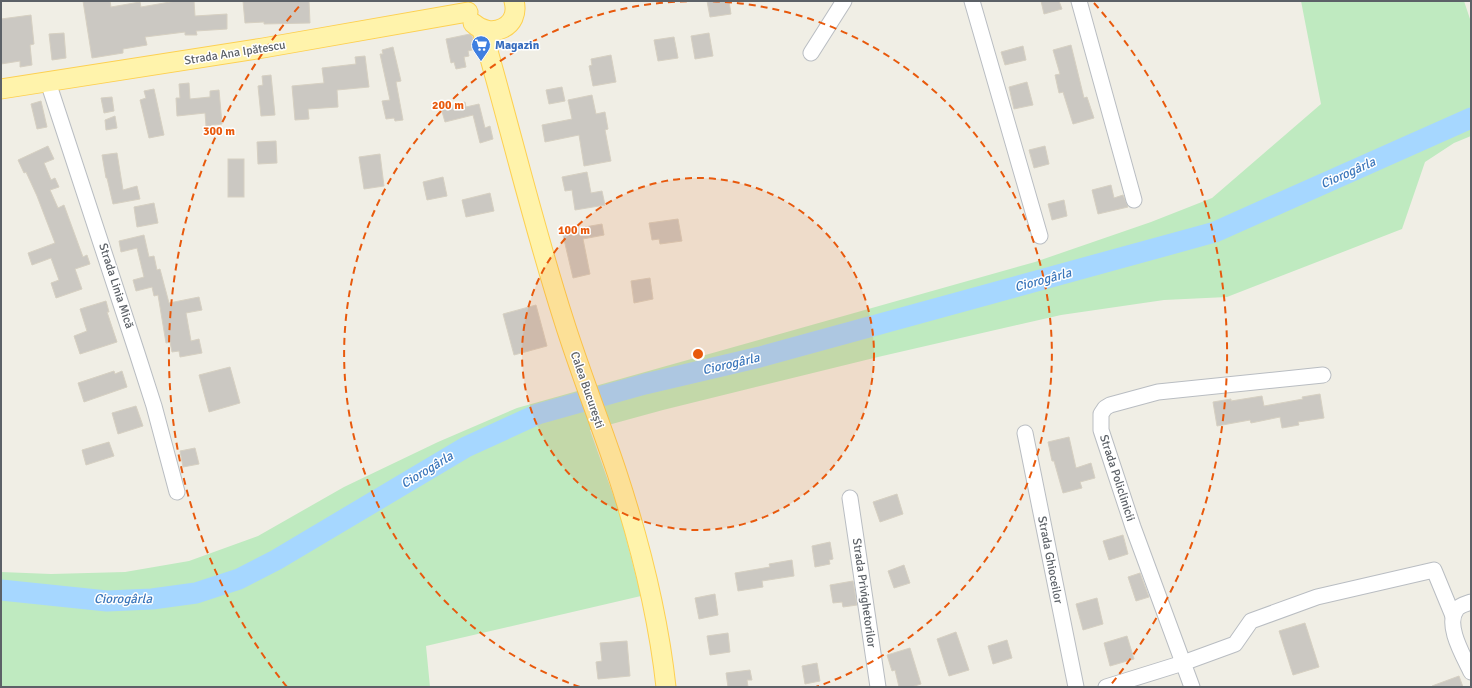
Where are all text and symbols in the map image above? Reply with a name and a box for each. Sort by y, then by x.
supermarket icon: Magazin [470,34,492,62]
street label: Strada Ana Ipătescu [183,38,287,68]
place label: Magazin [495,38,540,53]
text: 200 m [432,98,464,113]
text: 300 m [203,124,235,139]
water label: Ciorogârla [1318,154,1378,192]
text: 100 m [558,223,590,238]
street label: Strada Linia Mică [95,241,137,331]
water label: Ciorogârla [1013,265,1074,295]
centre of rings [691,347,705,361]
street label: Calea București [567,350,607,430]
water label: Ciorogârla [701,350,761,378]
street label: Strada Policlinicii [1096,433,1138,523]
water label: Ciorogârla [398,448,456,492]
street label: Strada Ghioceilor [1034,515,1066,606]
street label: Strada Privighetorilor [849,537,879,649]
water label: Ciorogârla [94,591,152,607]

